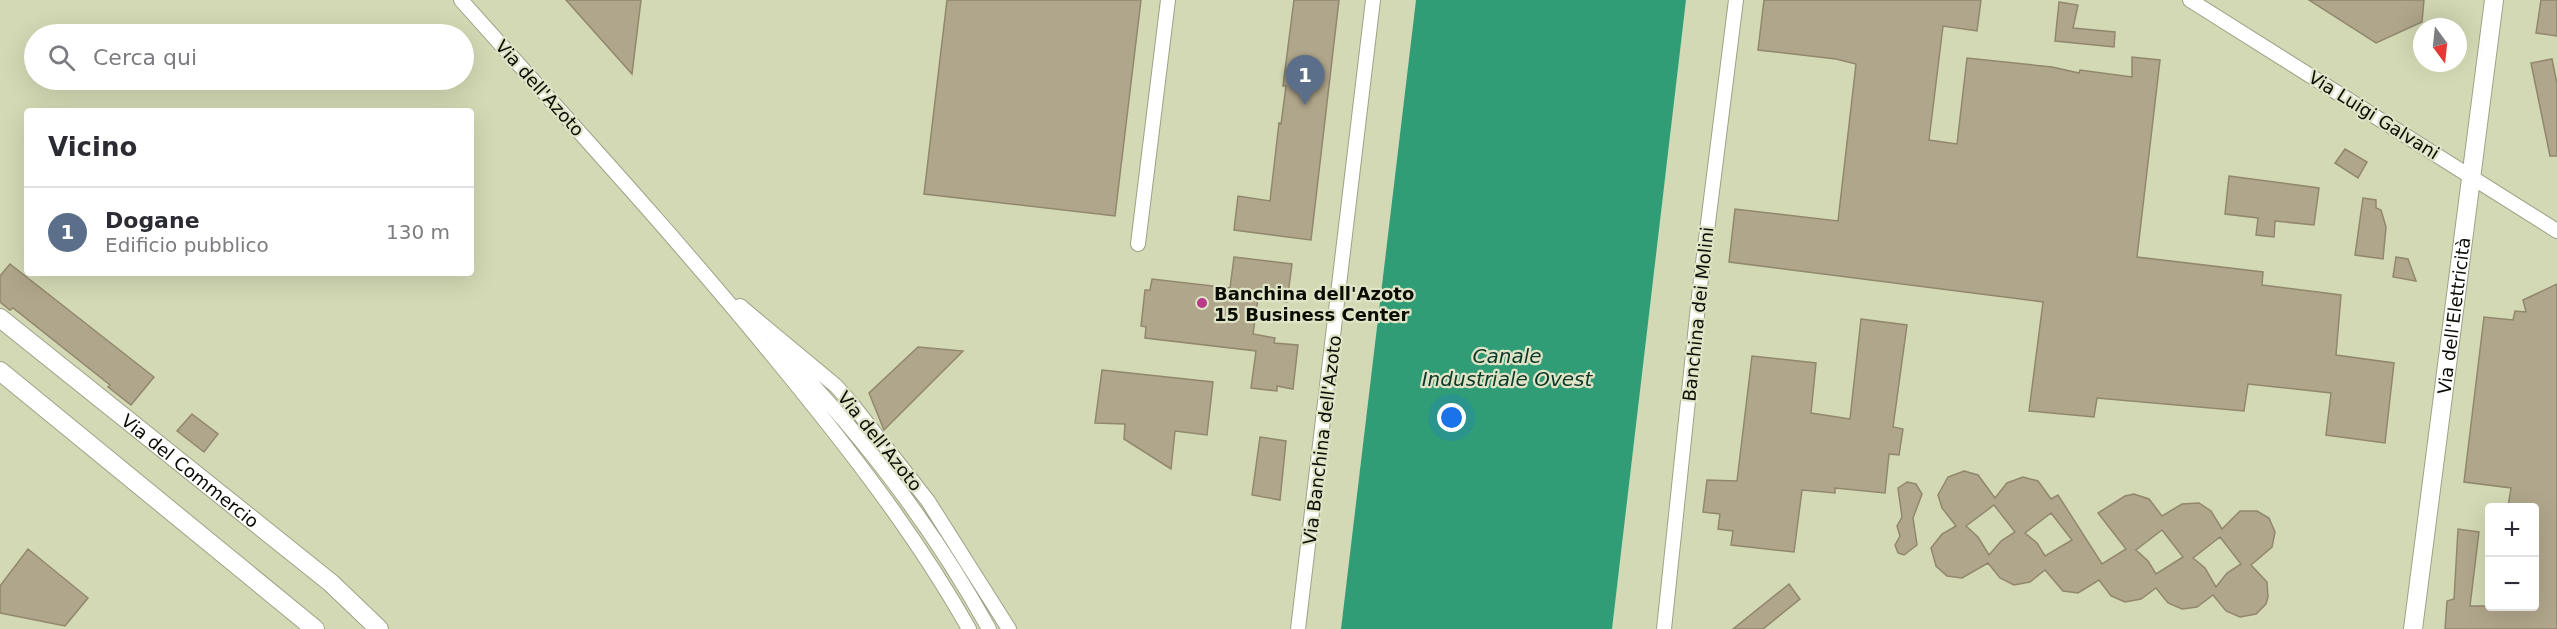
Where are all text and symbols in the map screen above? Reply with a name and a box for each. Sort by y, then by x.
north arrow [2413,18,2467,72]
search box [24,24,474,90]
street label: Via dell'Azoto [491,36,589,140]
icon: search [45,41,78,74]
text: Cerca qui [93,45,197,70]
pin: 1 [1286,56,1324,105]
street label: Via Luigi Galvani [2305,66,2443,164]
text: Vicino [48,132,137,162]
text: Dogane [105,208,200,233]
text: 1 [61,220,74,244]
text: 130 m [386,220,450,244]
street label: Banchina dei Molini [1678,226,1718,402]
text: Edificio pubblico [105,233,269,257]
street label: Via dell'Elettricità [2433,236,2474,395]
place label: Banchina dell'Azoto 15 Business Center [1214,283,1414,325]
marker: Banchina dell'Azoto 15 Business Center [1195,296,1209,310]
street label: Via Banchina dell'Azoto [1299,334,1345,546]
water label: Canale Industriale Ovest [1422,344,1593,391]
street label: Via dell'Azoto [833,387,927,495]
your location [1437,403,1466,432]
street label: Via del Commercio [118,409,263,532]
map controls [2485,503,2539,611]
button: + [2485,503,2539,557]
button: − [2485,557,2539,611]

